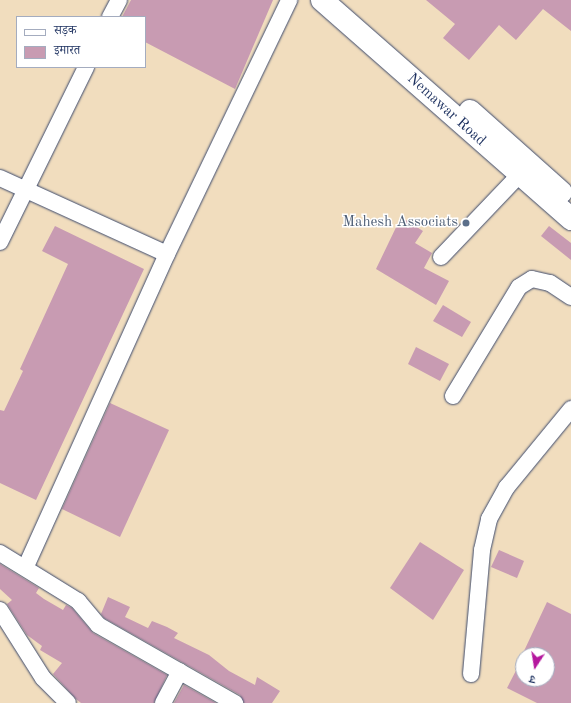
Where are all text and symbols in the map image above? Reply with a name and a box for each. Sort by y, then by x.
legend [16,16,146,68]
text: सड़क [54,25,77,37]
text: इमारत [54,45,80,57]
street label: Nemawar Road [403,70,489,150]
place label: Mahesh Associats [342,214,458,232]
marker: Mahesh Associats [461,218,471,228]
north arrow [515,647,555,687]
text: उ [529,672,537,684]

